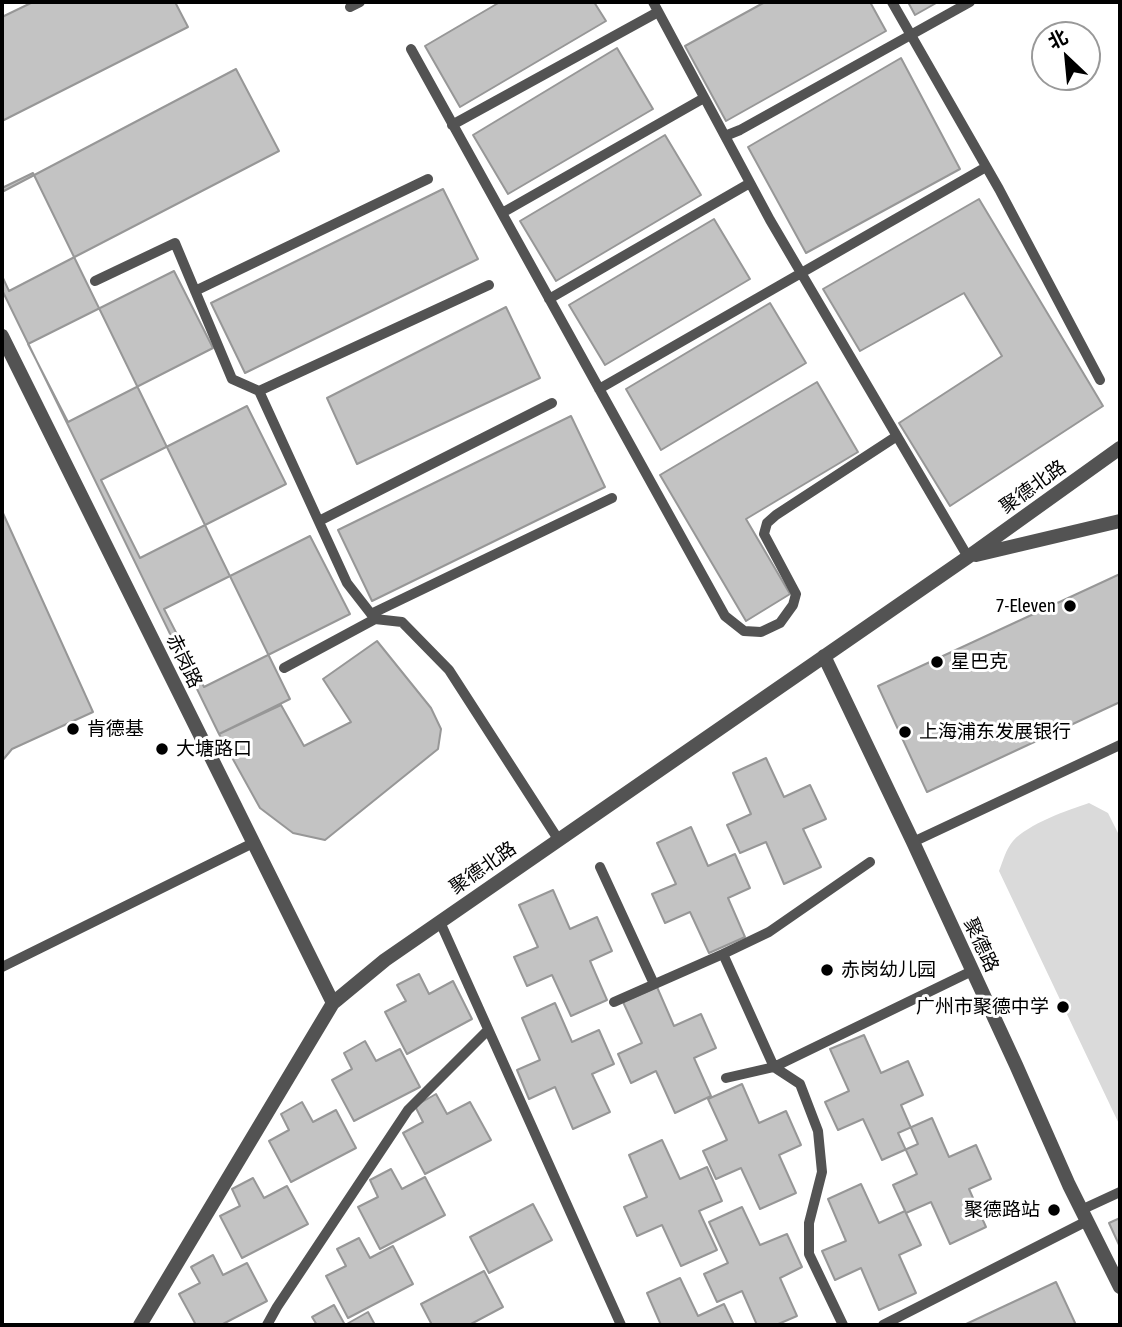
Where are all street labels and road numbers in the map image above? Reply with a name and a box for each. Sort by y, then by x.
street label: 聚德北路 [996,455,1070,519]
street label: 赤岗路 [161,630,207,692]
street label: 聚德北路 [445,837,521,899]
street label: 聚德路 [959,914,1003,976]

